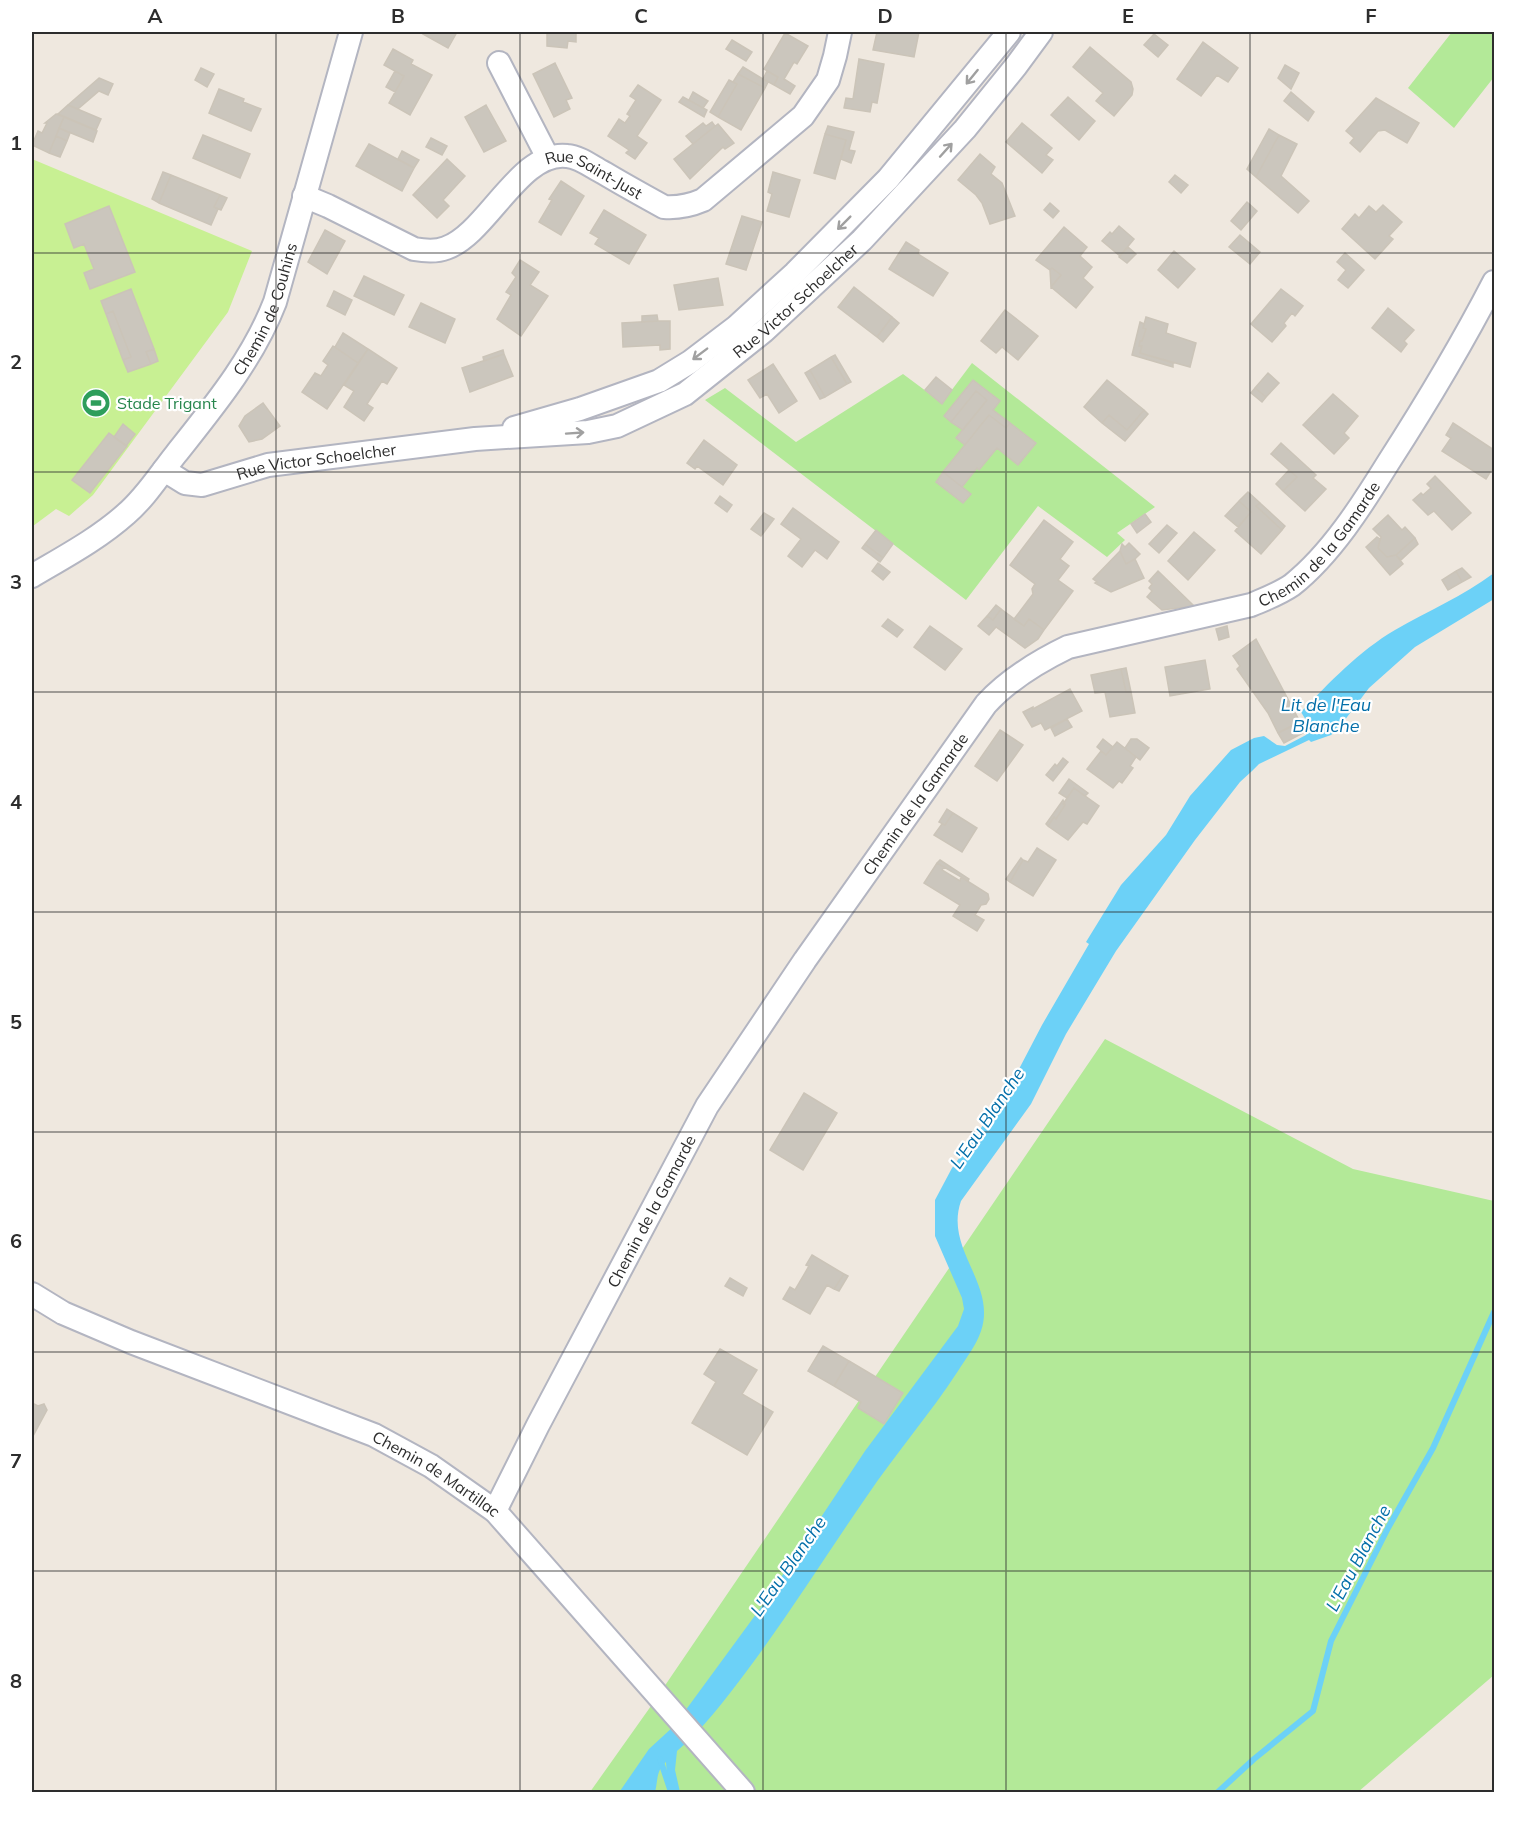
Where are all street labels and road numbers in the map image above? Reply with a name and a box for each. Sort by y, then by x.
street label: Rue Saint-Just [543,146,646,203]
street label: Rue Victor Schoelcher [729,239,862,362]
street label: Chemin de Couhins [228,241,301,379]
street label: Rue Victor Schoelcher [234,439,397,484]
street label: Chemin de la Gamarde [1255,477,1384,611]
street label: Chemin de la Gamarde [858,729,972,879]
street label: Chemin de la Gamarde [603,1132,700,1291]
street label: Chemin de Martillac [369,1426,505,1521]

